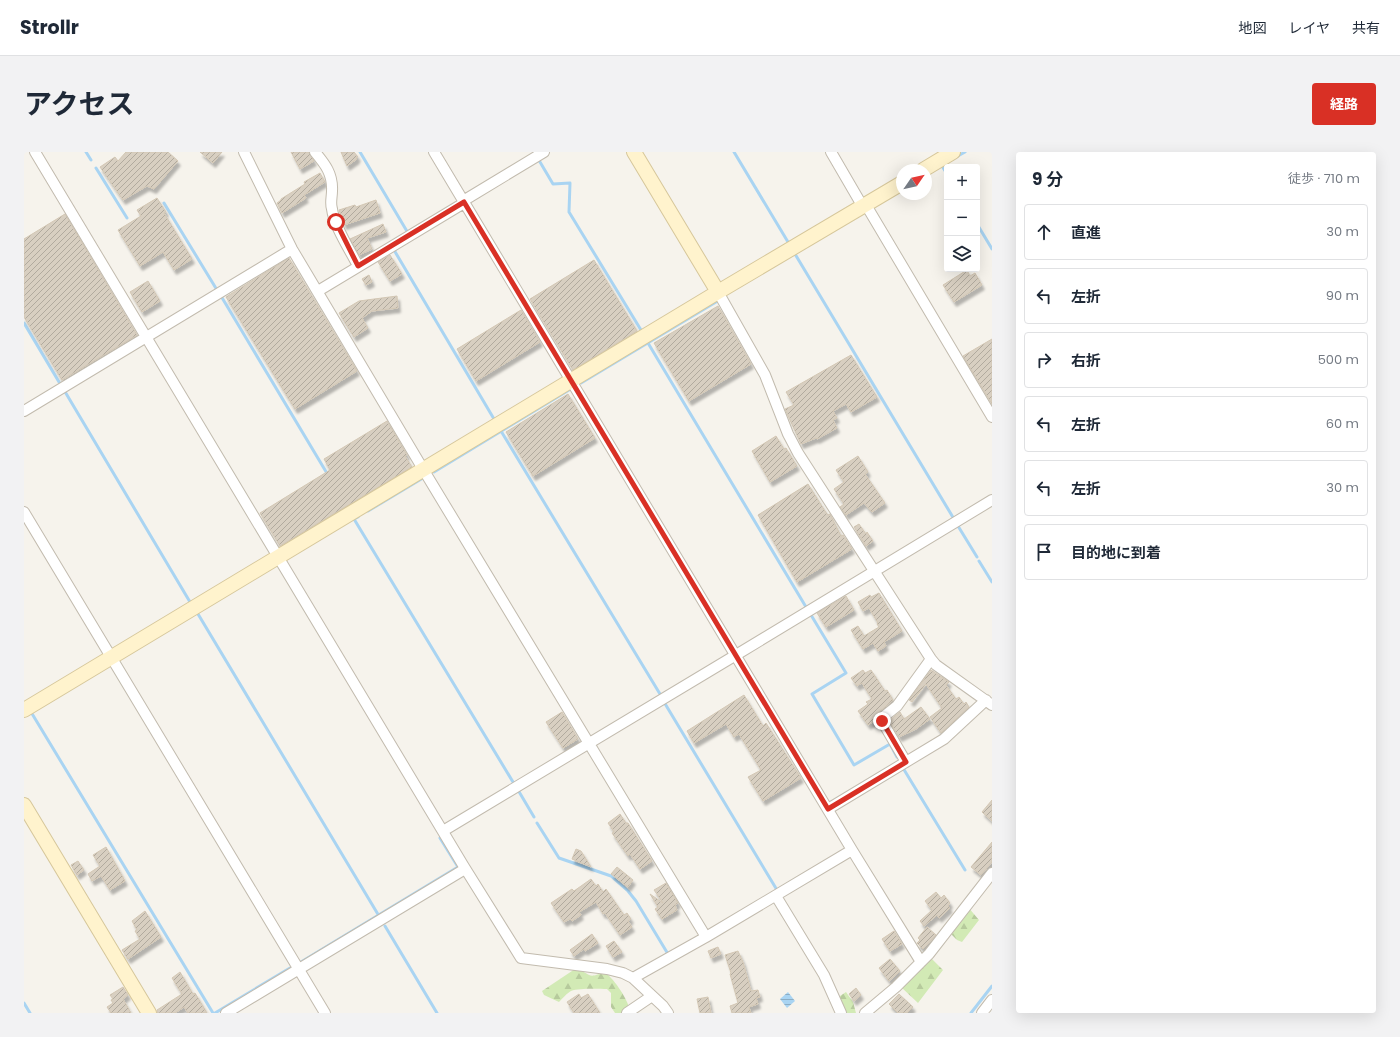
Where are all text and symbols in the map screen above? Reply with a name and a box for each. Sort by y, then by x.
text: Strollr [20,14,79,41]
text: 地図 [1238,18,1266,38]
text: レイヤ [1288,18,1330,38]
text: 共有 [1352,18,1380,38]
button: 経路 [1312,83,1376,125]
text: アクセス [24,85,135,124]
north arrow [896,164,932,200]
map controls [944,164,980,272]
button: + [944,164,980,200]
text: 9 分 [1032,167,1063,191]
text: 徒歩 · 710 m [1288,169,1360,188]
button: − [944,200,980,236]
route start [327,213,345,231]
icon: ahead [1033,221,1055,243]
text: 直進 [1071,222,1101,243]
text: 30 m [1326,222,1359,241]
button: layers [944,236,980,272]
icon: left [1033,285,1055,307]
text: 左折 [1071,286,1101,307]
text: 90 m [1326,286,1359,305]
icon: right [1033,349,1055,371]
text: 右折 [1071,350,1101,371]
text: 500 m [1318,350,1359,369]
icon: left [1033,413,1055,435]
text: 左折 [1071,414,1101,435]
text: 60 m [1326,414,1359,433]
icon: left [1033,477,1055,499]
text: 左折 [1071,478,1101,499]
text: 30 m [1326,478,1359,497]
icon: arrive [1033,541,1055,563]
text: 目的地に到着 [1071,542,1161,563]
route end [873,712,891,730]

